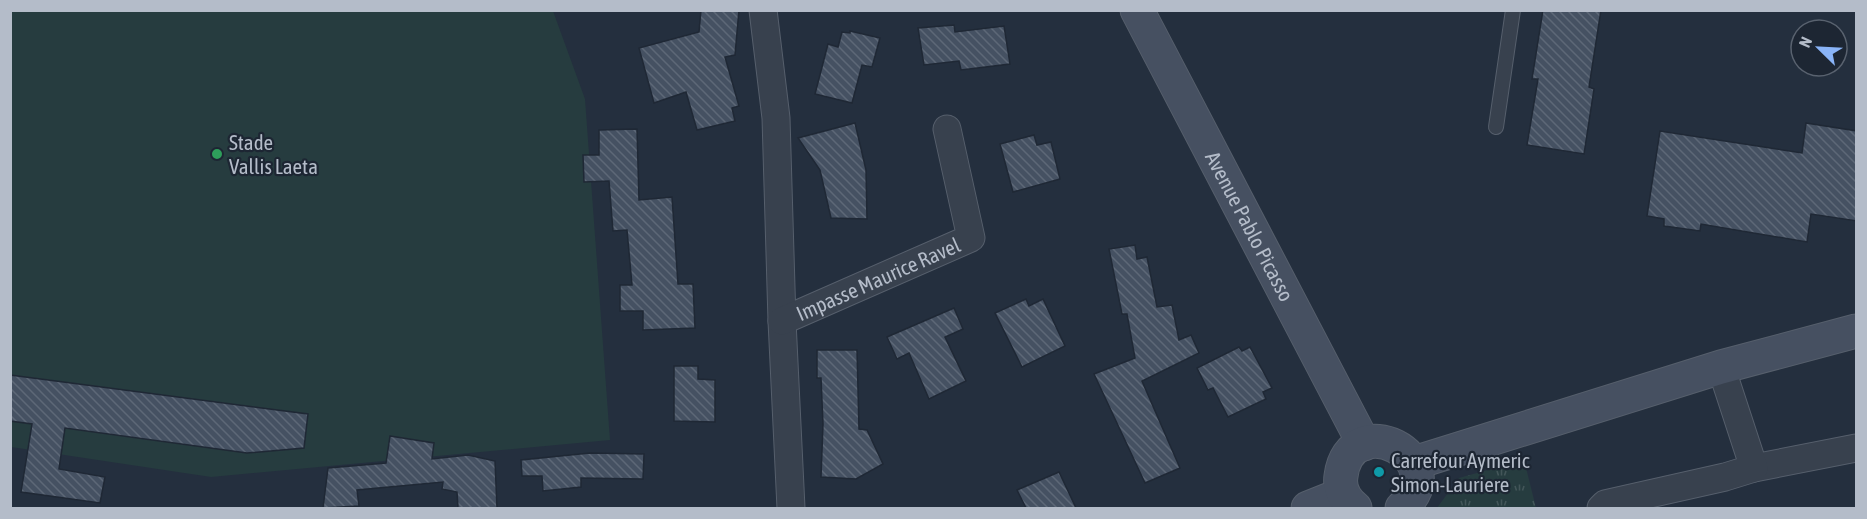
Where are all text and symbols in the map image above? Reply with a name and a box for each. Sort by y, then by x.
north arrow [1789,18,1849,78]
text: N [1795,34,1815,50]
place label: Stade Vallis Laeta [229,130,318,178]
marker: Stade Vallis Laeta [210,147,224,161]
street label: Avenue Pablo Picasso [1201,147,1299,305]
street label: Impasse Maurice Ravel [792,232,964,325]
place label: Carrefour Aymeric Simon-Lauriere [1391,448,1530,496]
marker: Carrefour Aymeric Simon-Lauriere [1372,465,1386,479]

